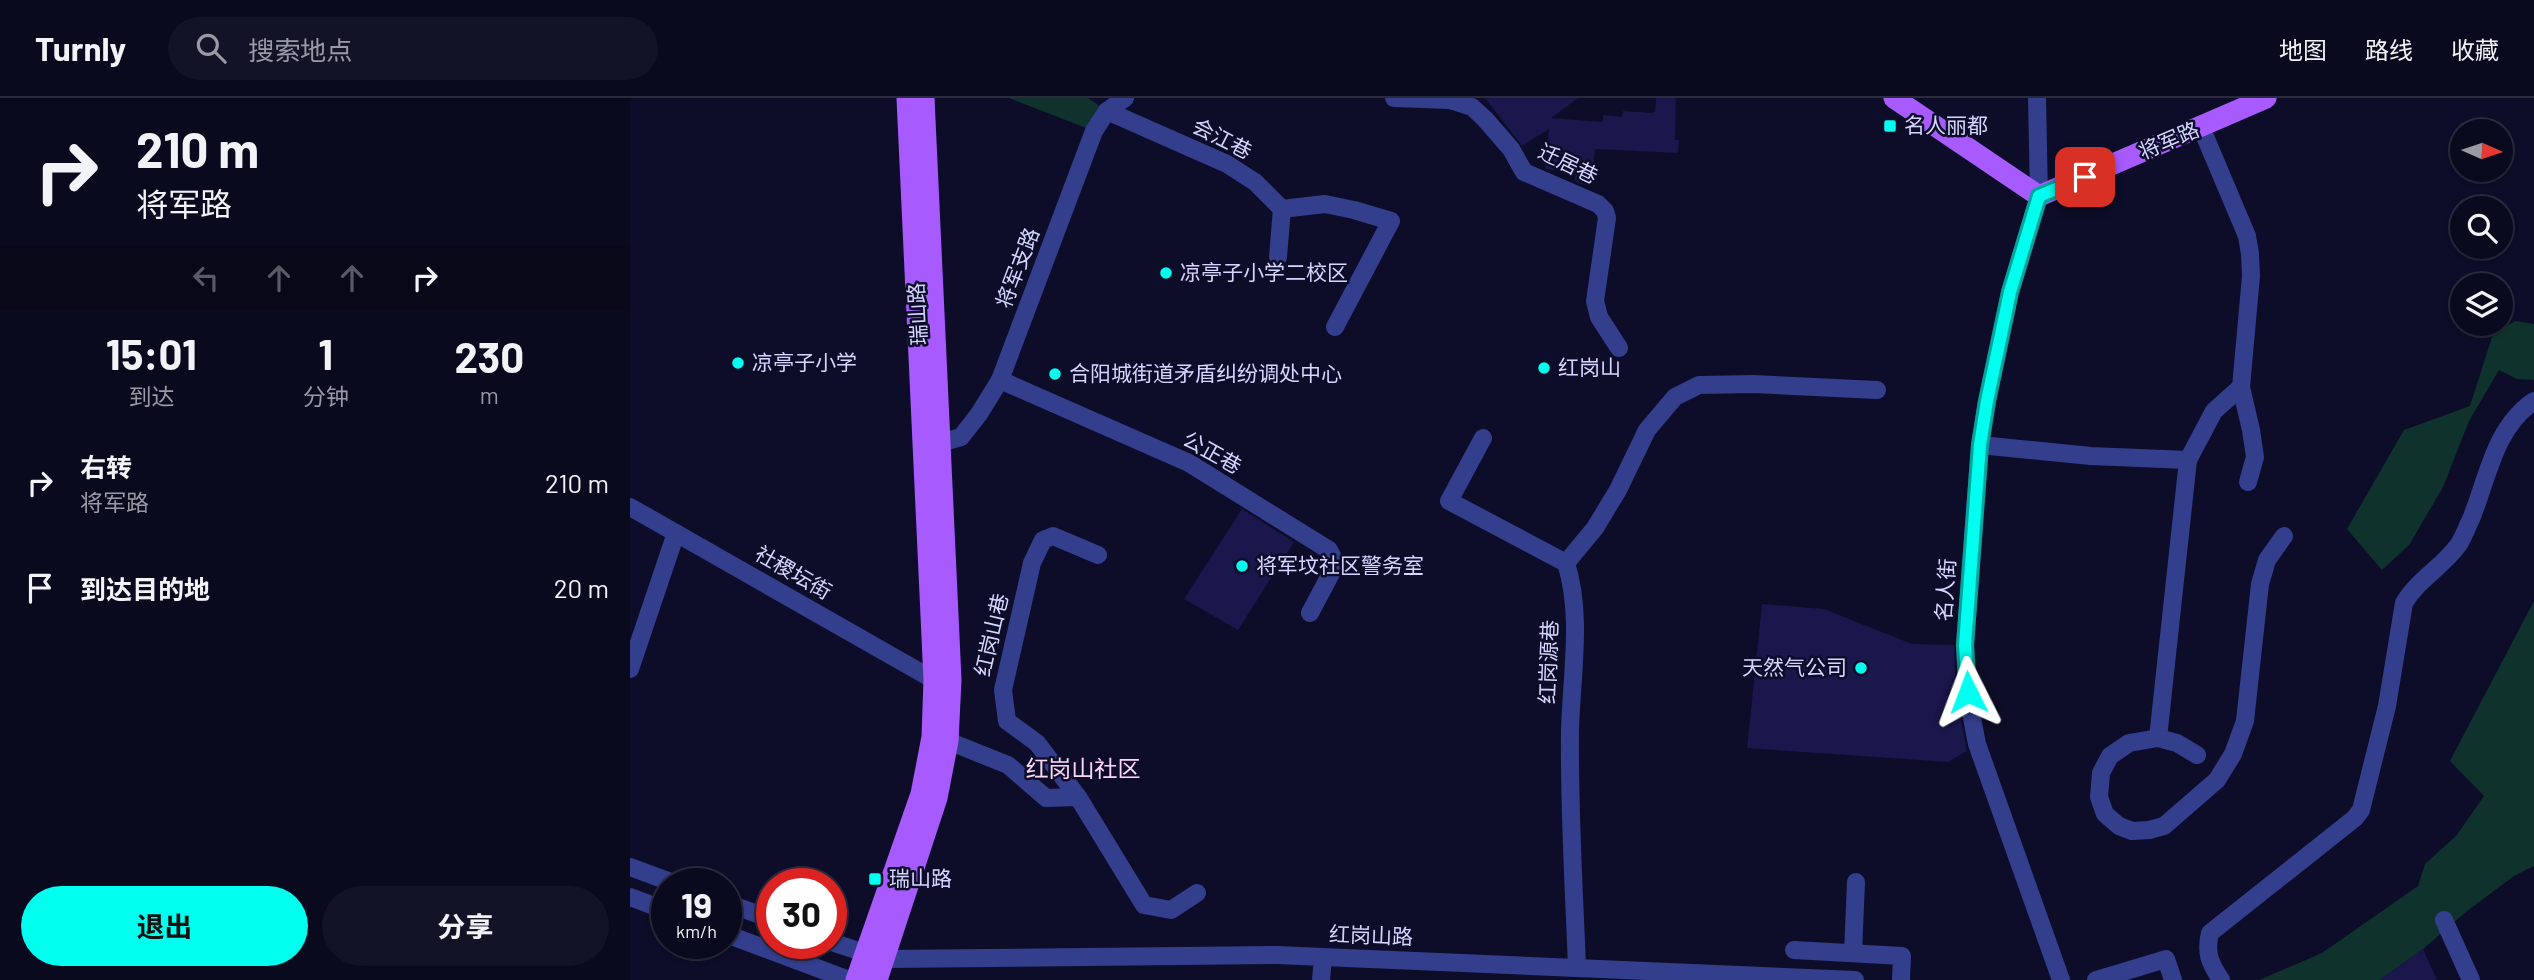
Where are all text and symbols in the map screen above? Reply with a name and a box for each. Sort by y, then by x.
search box [168,17,658,80]
text: Turnly [35,28,126,68]
icon: search [192,29,230,67]
text: 搜索地点 [248,34,352,65]
text: 地图 [2279,35,2327,64]
text: 路线 [2365,35,2413,64]
text: 收藏 [2451,35,2499,64]
street label: 会江巷 [1189,112,1256,163]
place label: 名人丽都 [1904,112,1988,137]
street label: 将军路 [2135,116,2202,163]
marker: 名人丽都 [1882,118,1898,134]
text: 210 m [136,119,259,178]
north arrow [2450,119,2513,182]
map controls [2450,119,2513,336]
icon: right [21,126,112,217]
street label: 迁居巷 [1535,138,1602,188]
pin [2055,147,2115,207]
icon: arrive [2066,158,2104,196]
text: 将军路 [136,184,232,222]
button: search [2450,196,2513,259]
street label: 将军支路 [990,224,1043,311]
icon: left [187,259,225,297]
icon: ahead [260,259,298,297]
icon: ahead [333,259,371,297]
icon: right [406,259,444,297]
place label: 凉亭子小学二校区 [1180,259,1348,284]
marker: 凉亭子小学二校区 [1158,265,1174,281]
button: layers [2450,273,2513,336]
street label: 瑞山路 [902,282,931,346]
text: 15:01 [106,328,197,378]
text: 1 [318,328,333,378]
text: 230 [455,331,524,381]
place label: 凉亭子小学 [752,349,857,374]
place label: 红岗山 [1558,354,1621,379]
marker: 凉亭子小学 [730,355,746,371]
place label: 合阳城街道矛盾纠纷调处中心 [1069,360,1342,385]
marker: 红岗山 [1536,360,1552,376]
marker: 合阳城街道矛盾纠纷调处中心 [1047,366,1063,382]
text: m [480,381,499,409]
text: 到达 [128,382,174,410]
text: 分钟 [303,382,349,410]
street label: 公正巷 [1179,425,1246,478]
text: 右转 [80,451,132,482]
icon: right [21,464,59,502]
text: 210 m [545,467,609,498]
text: 将军路 [80,488,149,516]
street label: 社稷坛街 [751,540,836,604]
place label: 将军坟社区警务室 [1256,552,1424,577]
marker: 将军坟社区警务室 [1234,558,1250,574]
street label: 名人街 [1930,558,1959,622]
icon: arrive [21,569,59,607]
text: 20 m [554,572,609,603]
text: 到达目的地 [80,573,210,604]
street label: 红岗山巷 [969,591,1012,678]
street label: 红岗源巷 [1534,620,1561,704]
place label: 天然气公司 [1742,654,1847,679]
position arrow [1931,655,2005,729]
marker: 天然气公司 [1853,660,1869,676]
district label: 红岗山社区 [1026,754,1141,782]
place label: 瑞山路 [889,865,952,890]
speed limit sign: 30 [756,868,847,959]
marker: 瑞山路 [867,871,883,887]
text: 19 [681,883,712,925]
button: 退出 [21,886,308,966]
button: 分享 [322,886,609,966]
text: km/h [676,920,717,942]
street label: 红岗山路 [1329,921,1413,948]

